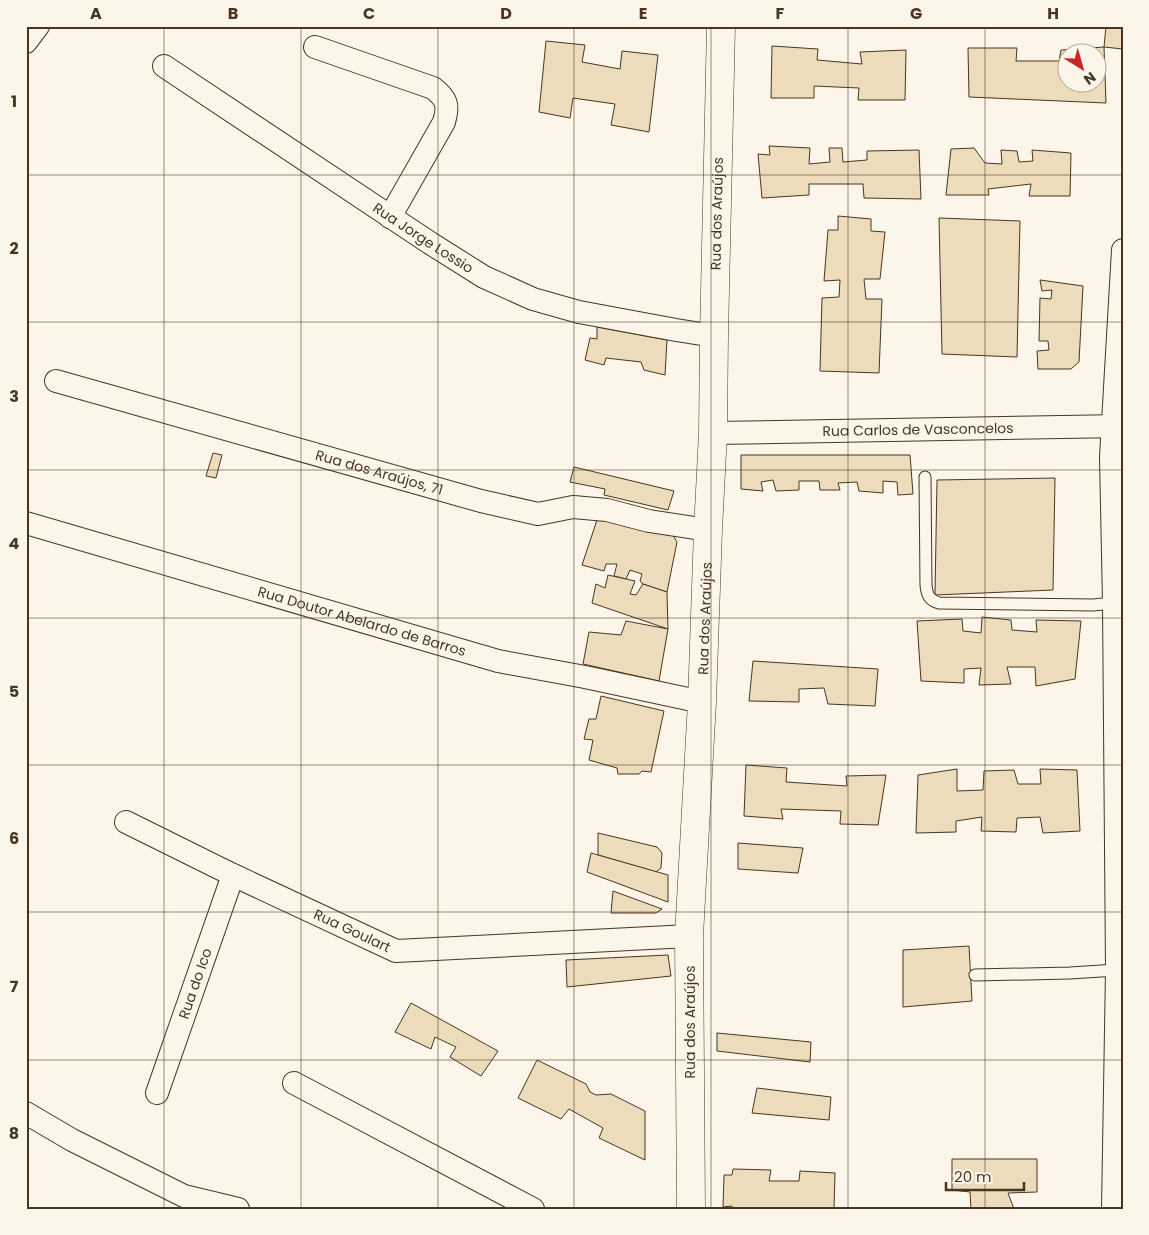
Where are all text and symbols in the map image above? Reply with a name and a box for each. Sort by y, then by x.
text: A [90,2,102,25]
text: B [228,2,238,25]
text: C [363,2,375,25]
text: D [500,2,512,25]
text: E [639,2,647,25]
text: F [776,2,785,25]
text: G [910,2,922,25]
text: H [1047,2,1059,25]
north arrow [1056,42,1106,92]
text: N [1080,67,1100,90]
text: 1 [11,90,17,113]
street label: Rua dos Araújos [705,157,728,270]
street label: Rua Jorge Lossio [369,198,477,278]
text: 2 [9,237,19,260]
text: 3 [9,385,19,408]
street label: Rua Carlos de Vasconcelos [822,418,1014,441]
street label: Rua dos Araújos, 71 [313,445,445,500]
text: 4 [9,532,20,555]
street label: Rua dos Araújos [693,562,717,675]
street label: Rua Doutor Abelardo de Barros [255,581,469,661]
text: 5 [9,680,19,703]
text: 6 [9,827,19,850]
street label: Rua Goulart [311,904,394,957]
street label: Rua do Ico [174,945,217,1022]
street label: Rua dos Araújos [680,966,700,1078]
text: 7 [10,975,19,998]
text: 8 [9,1122,19,1145]
scale bar [946,1160,1024,1192]
text: 20 m [954,1166,992,1187]

